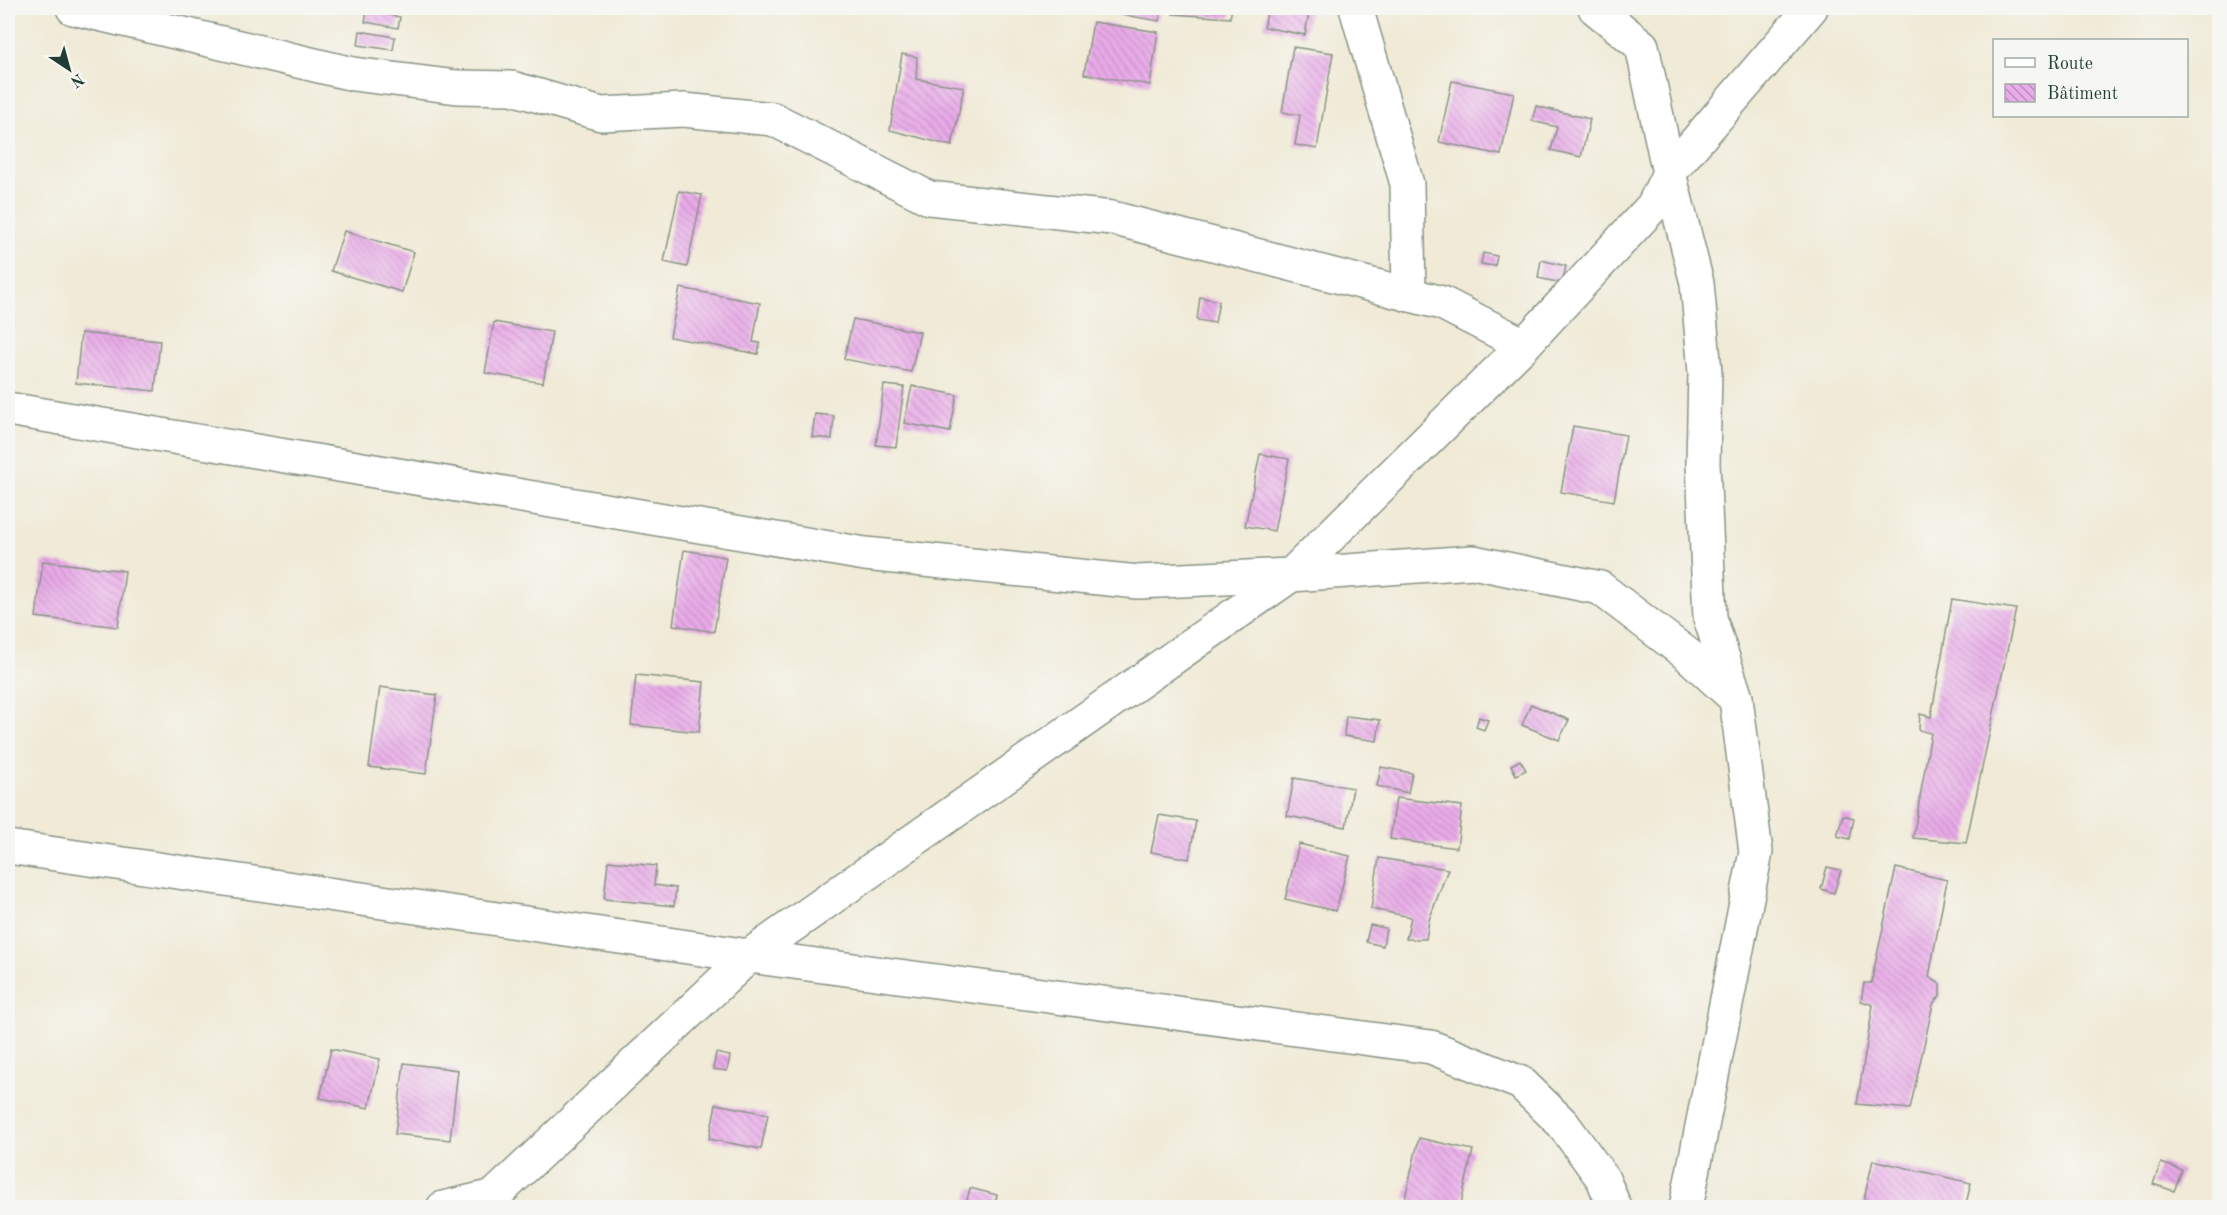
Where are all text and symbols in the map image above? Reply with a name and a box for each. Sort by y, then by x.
north arrow [39,39,99,99]
legend [1993,39,2188,117]
text: Route [2047,55,2093,73]
text: N [66,69,86,90]
text: Bâtiment [2047,85,2118,103]

